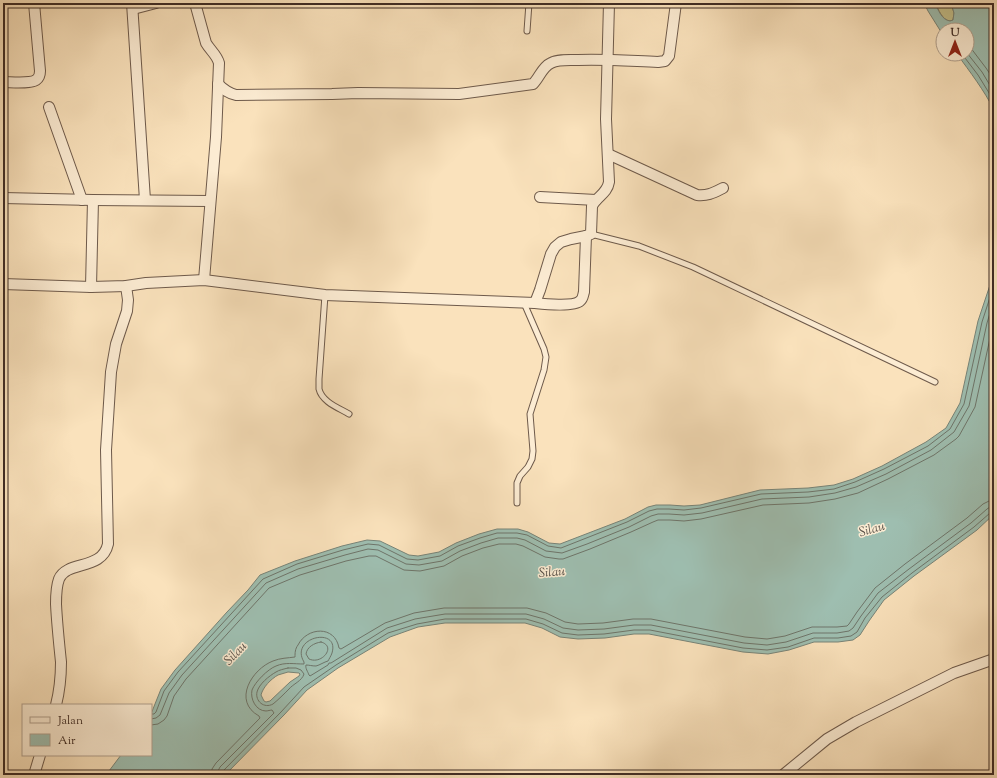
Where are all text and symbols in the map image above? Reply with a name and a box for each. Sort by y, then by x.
north arrow [935,22,975,62]
text: U [950,25,960,41]
water label: Silau [857,518,887,542]
water label: Silau [538,563,566,583]
water label: Silau [220,638,252,670]
legend [22,704,152,756]
text: Jalan [57,712,83,730]
text: Air [58,732,76,750]

